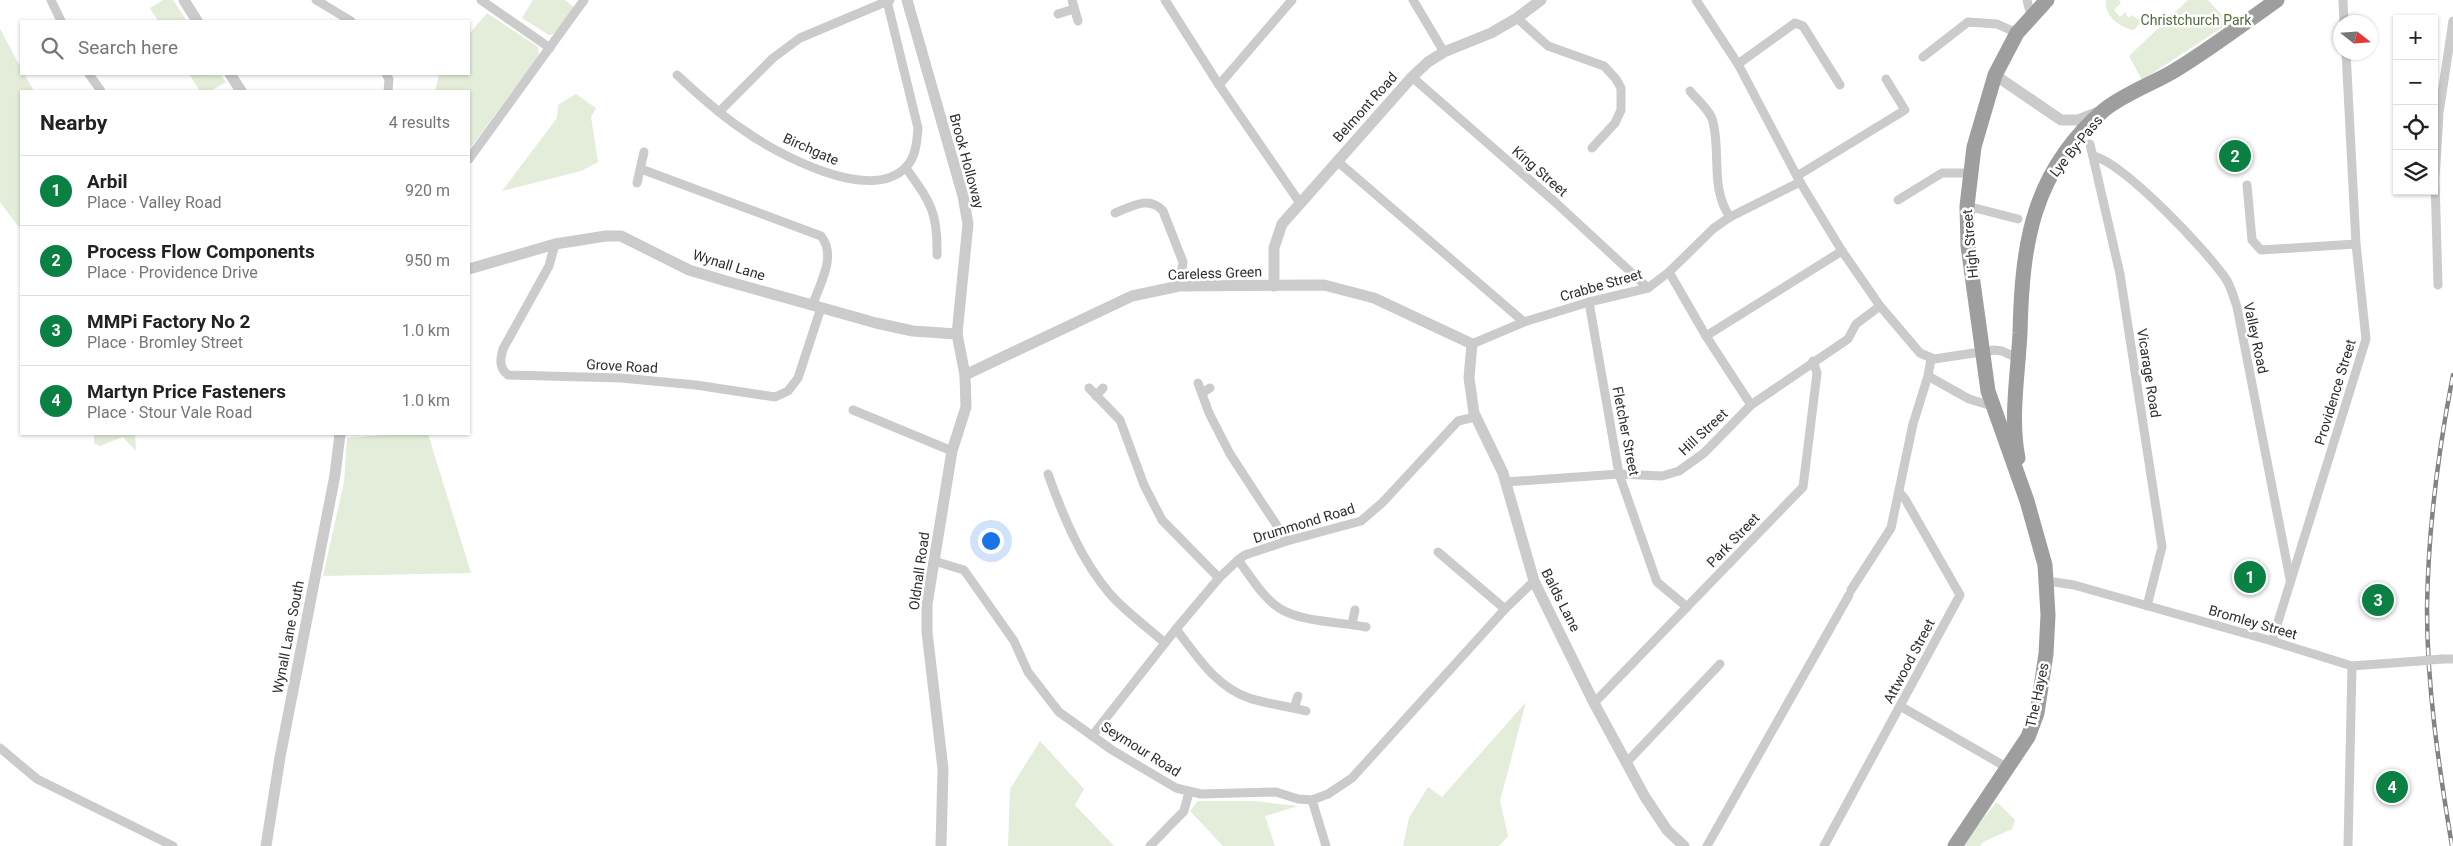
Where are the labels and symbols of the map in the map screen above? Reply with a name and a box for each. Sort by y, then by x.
park label: Christchurch Park [2141,12,2252,28]
north arrow [2333,15,2378,60]
street label: Belmont Road [1330,69,1400,145]
street label: Brook Holloway [947,112,987,210]
street label: Lye By-Pass [2046,112,2106,180]
street label: Birchgate [781,130,841,168]
pin: 2 [2219,137,2251,175]
street label: King Street [1509,143,1571,200]
street label: High Street [1959,208,1981,279]
street label: Wynall Lane [691,246,767,284]
street label: Careless Green [1168,263,1262,283]
street label: Crabbe Street [1558,266,1644,304]
street label: Valley Road [2241,301,2271,375]
street label: Vicarage Road [2134,327,2164,419]
street label: Providence Street [2311,337,2359,447]
street label: Grove Road [586,356,658,376]
street label: Fletcher Street [1609,385,1643,477]
street label: Hill Street [1675,405,1731,459]
street label: Drummond Road [1251,500,1357,546]
street label: Park Street [1703,509,1763,570]
your location [978,528,1004,554]
street label: Oldnall Road [906,531,932,611]
pin: 1 [2234,558,2266,596]
street label: Balds Lane [1538,566,1584,634]
street label: Wynall Lane South [269,579,307,695]
pin: 3 [2362,581,2394,619]
street label: Bromley Street [2207,602,2300,642]
street label: Attwood Street [1880,616,1938,706]
street label: The Hayes [2022,661,2052,729]
street label: Seymour Road [1098,718,1184,780]
pin: 4 [2376,768,2408,806]

